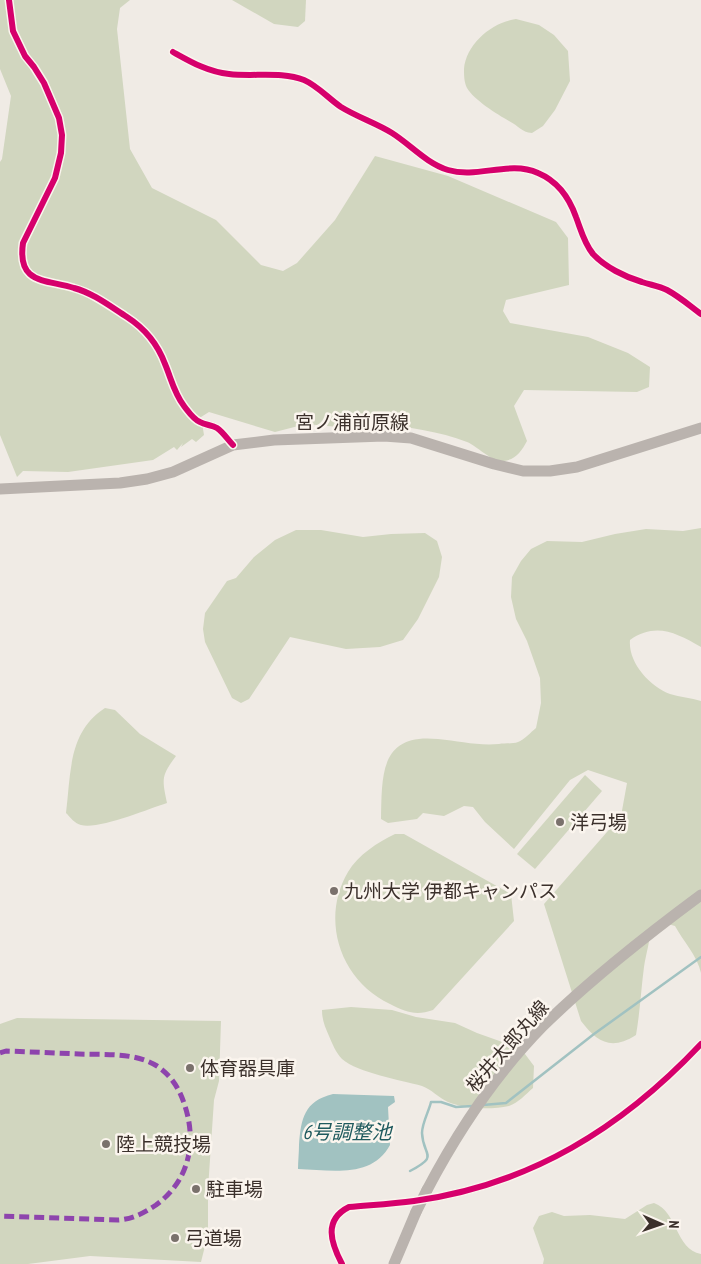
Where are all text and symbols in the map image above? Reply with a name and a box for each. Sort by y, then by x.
street label: 宮ノ浦前原線 [295,410,409,434]
place label: 洋弓場 [570,810,627,834]
marker: 洋弓場 [554,816,566,828]
place label: 九州大学 伊都キャンパス [344,879,557,903]
marker: 九州大学 伊都キャンパス [328,885,340,897]
street label: 桜井太郎丸線 [461,995,553,1097]
place label: 体育器具庫 [200,1056,295,1080]
marker: 体育器具庫 [184,1062,196,1074]
water label: 6号調整池 [303,1119,393,1145]
place label: 陸上競技場 [116,1132,211,1156]
marker: 陸上競技場 [100,1138,112,1150]
place label: 駐車場 [206,1177,263,1201]
marker: 駐車場 [190,1183,202,1195]
north arrow [636,1199,686,1249]
text: N [665,1220,683,1229]
place label: 弓道場 [185,1226,242,1250]
marker: 弓道場 [169,1232,181,1244]

